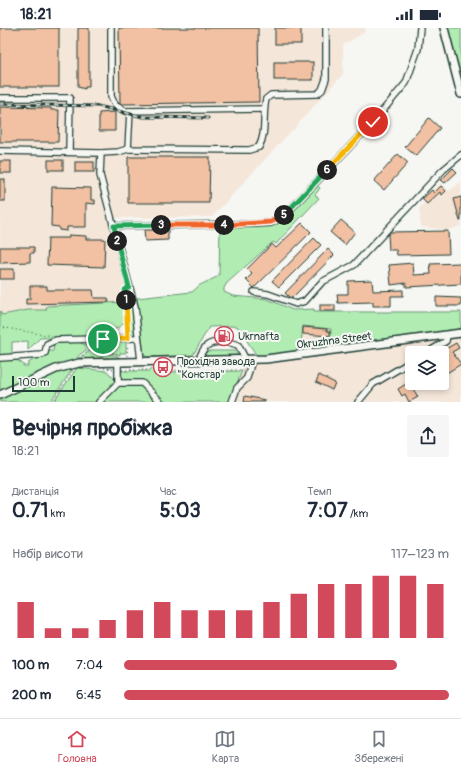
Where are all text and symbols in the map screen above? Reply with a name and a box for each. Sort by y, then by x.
text: 18:21 [20,5,52,24]
pin [356,105,390,139]
icon: check [362,111,384,133]
pin: 6 [317,160,337,180]
text: 6 [324,163,330,176]
pin: 5 [274,205,294,225]
text: 5 [281,208,287,221]
pin: 3 [151,215,171,235]
pin: 4 [214,215,234,235]
text: 3 [158,218,164,231]
text: 4 [221,218,227,231]
pin: 2 [107,231,127,251]
text: 2 [114,234,120,247]
pin: 1 [116,290,136,310]
text: 1 [124,293,128,306]
pin [86,322,120,356]
fuel station icon: Ukrnafta [213,325,235,347]
icon: arrive [92,328,114,350]
street label: Okruzhna Street [296,329,373,352]
place label: Ukrnafta [238,330,279,343]
map controls [405,346,449,390]
button: layers [405,346,449,390]
place label: Прохідна завода "Констар" [177,355,255,381]
bus stop icon: Прохідна завода "Констар" [152,356,174,378]
scale bar [12,374,75,393]
text: 100 m [18,376,49,389]
text: Вечірня пробіжка [12,414,172,442]
button: share [407,415,449,457]
text: 18:21 [12,443,39,459]
text: Дистанція [12,485,59,498]
text: Час [160,485,177,498]
text: Темп [307,485,332,498]
text: 0.71 [12,498,48,523]
text: 5:03 [160,498,201,523]
text: 7:07 [307,498,348,523]
text: km [48,507,65,520]
text: /km [348,507,368,520]
text: Набір висоти [12,546,83,562]
text: 117–123 m [391,546,449,562]
text: 100 m [12,657,49,673]
text: 7:04 [76,657,103,673]
text: 200 m [12,687,51,703]
text: 6:45 [76,687,102,703]
tab: Головна [58,728,97,765]
tab: Карта [212,728,239,765]
tab: Збережені [354,728,403,765]

